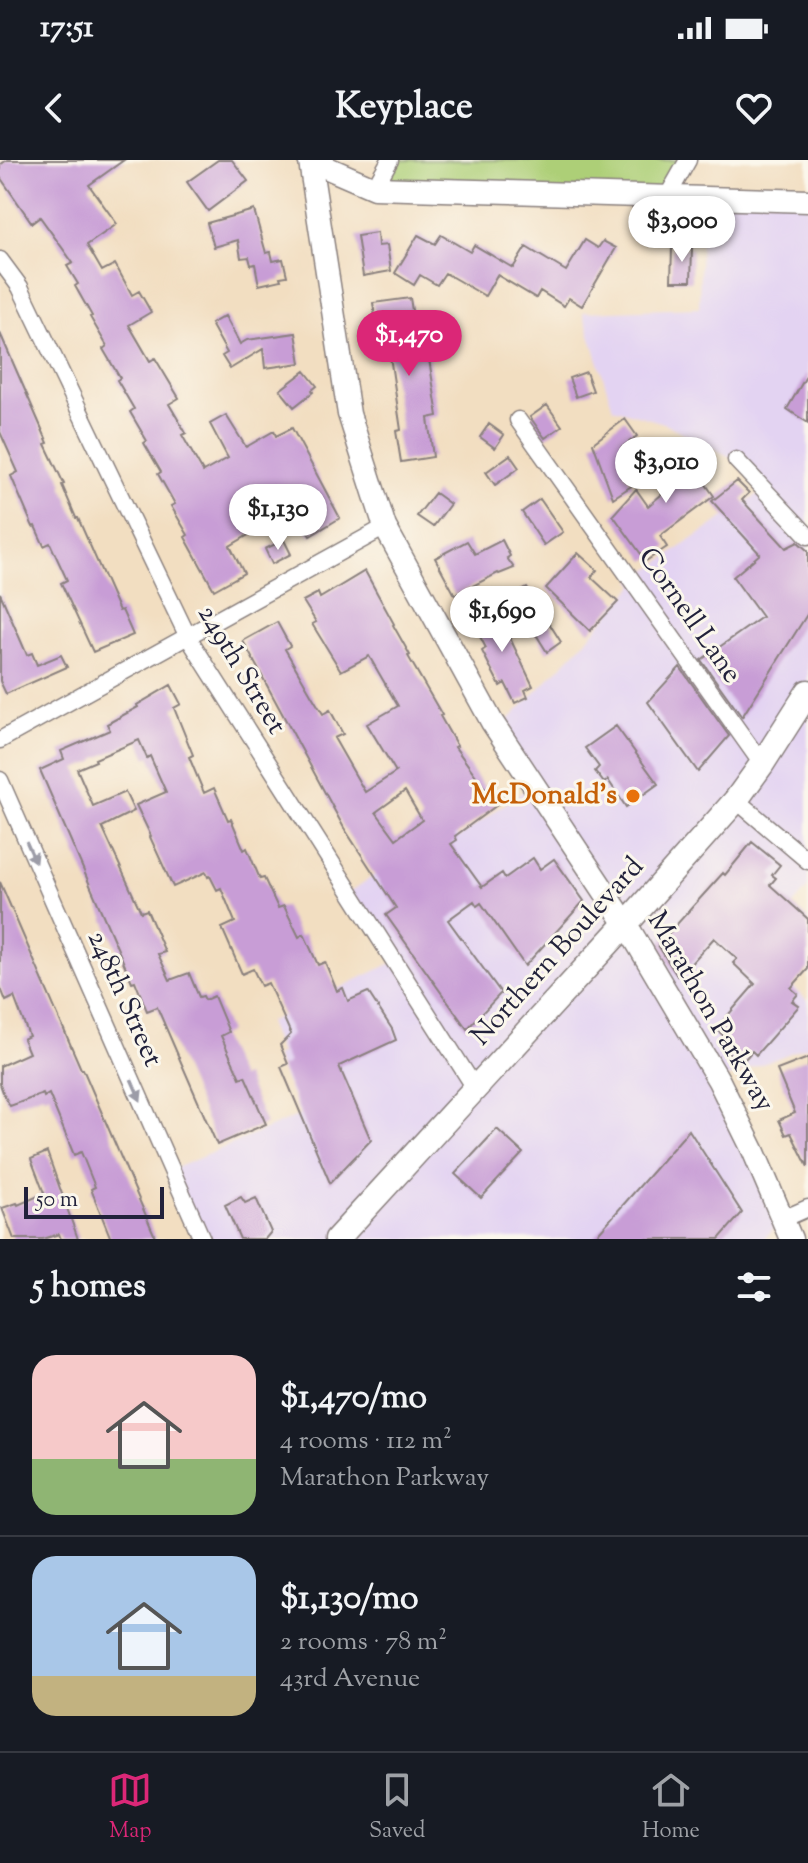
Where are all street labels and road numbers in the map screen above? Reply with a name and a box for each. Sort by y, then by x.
street label: Cornell Lane [627,540,751,692]
street label: 249th Street [187,598,296,743]
street label: Northern Boulevard [462,848,654,1055]
street label: Marathon Parkway [636,904,784,1120]
street label: 248th Street [76,924,172,1074]

